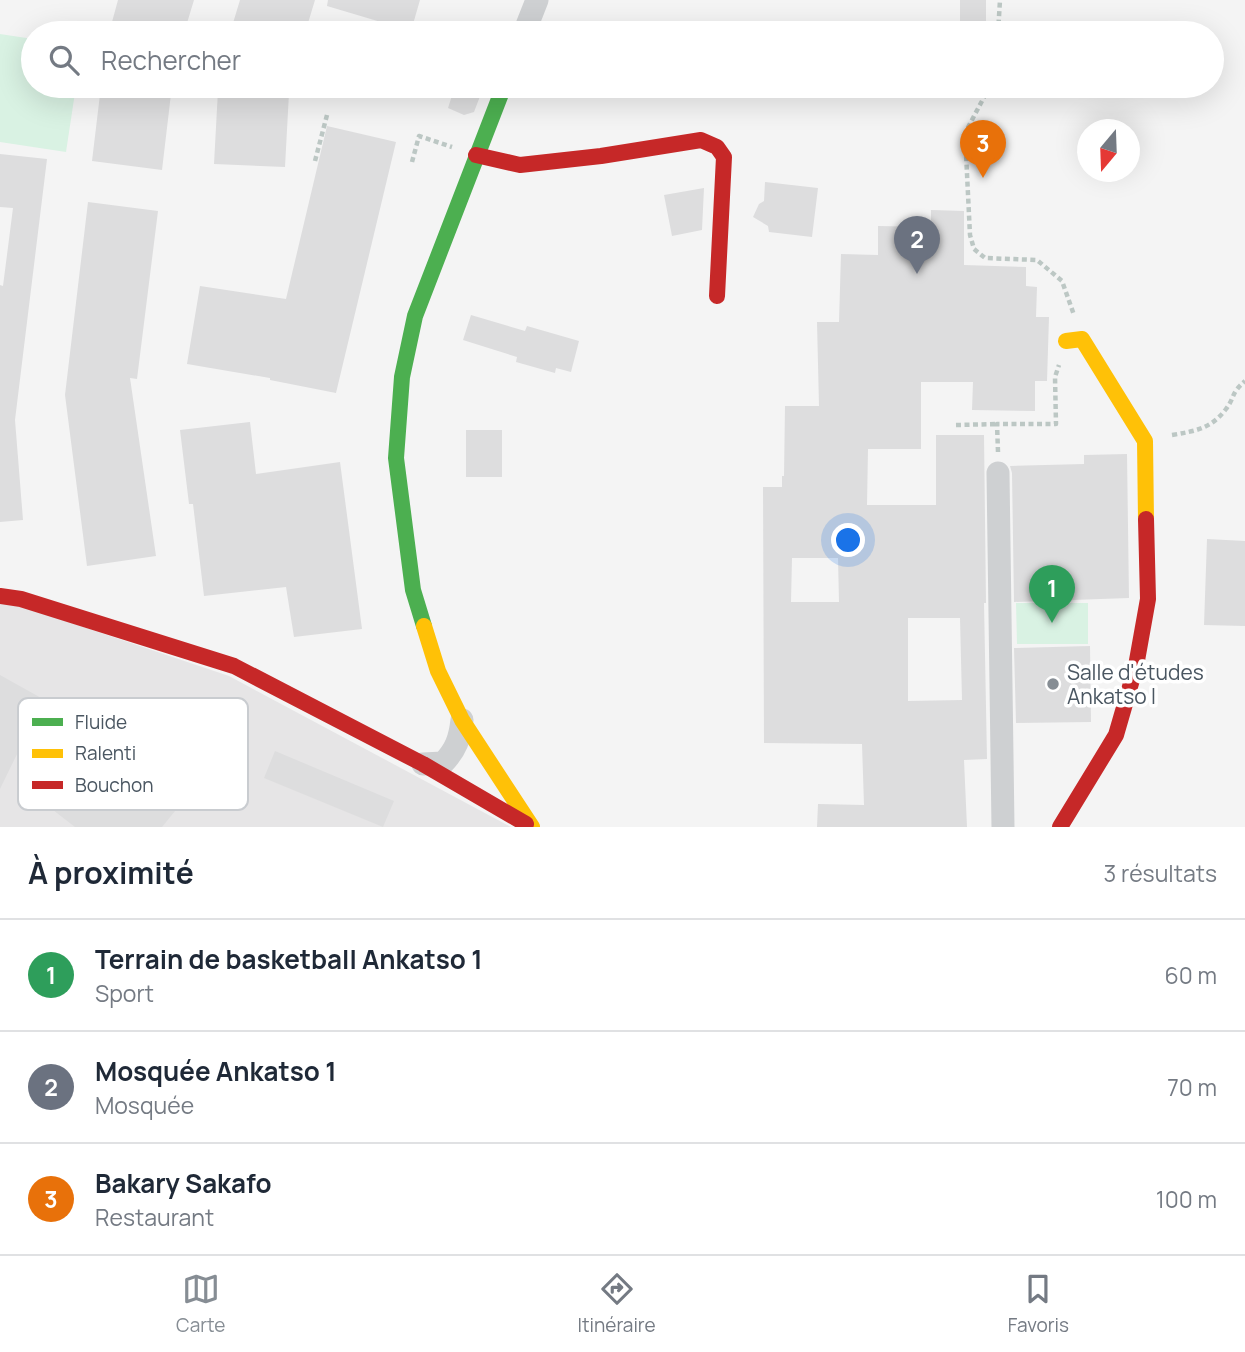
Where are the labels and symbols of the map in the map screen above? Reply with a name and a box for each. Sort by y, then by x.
north arrow [1077,119,1140,182]
pin: 3 [960,120,1006,178]
pin: 2 [894,216,940,274]
your location [831,523,865,557]
pin: 1 [1029,565,1075,623]
place label: Salle d'études Ankatso I [1067,658,1204,710]
marker: Salle d'études Ankatso I [1045,676,1061,692]
legend [18,698,248,810]
text: Fluide [75,709,127,735]
text: Ralenti [75,740,136,766]
text: Bouchon [75,772,154,798]

